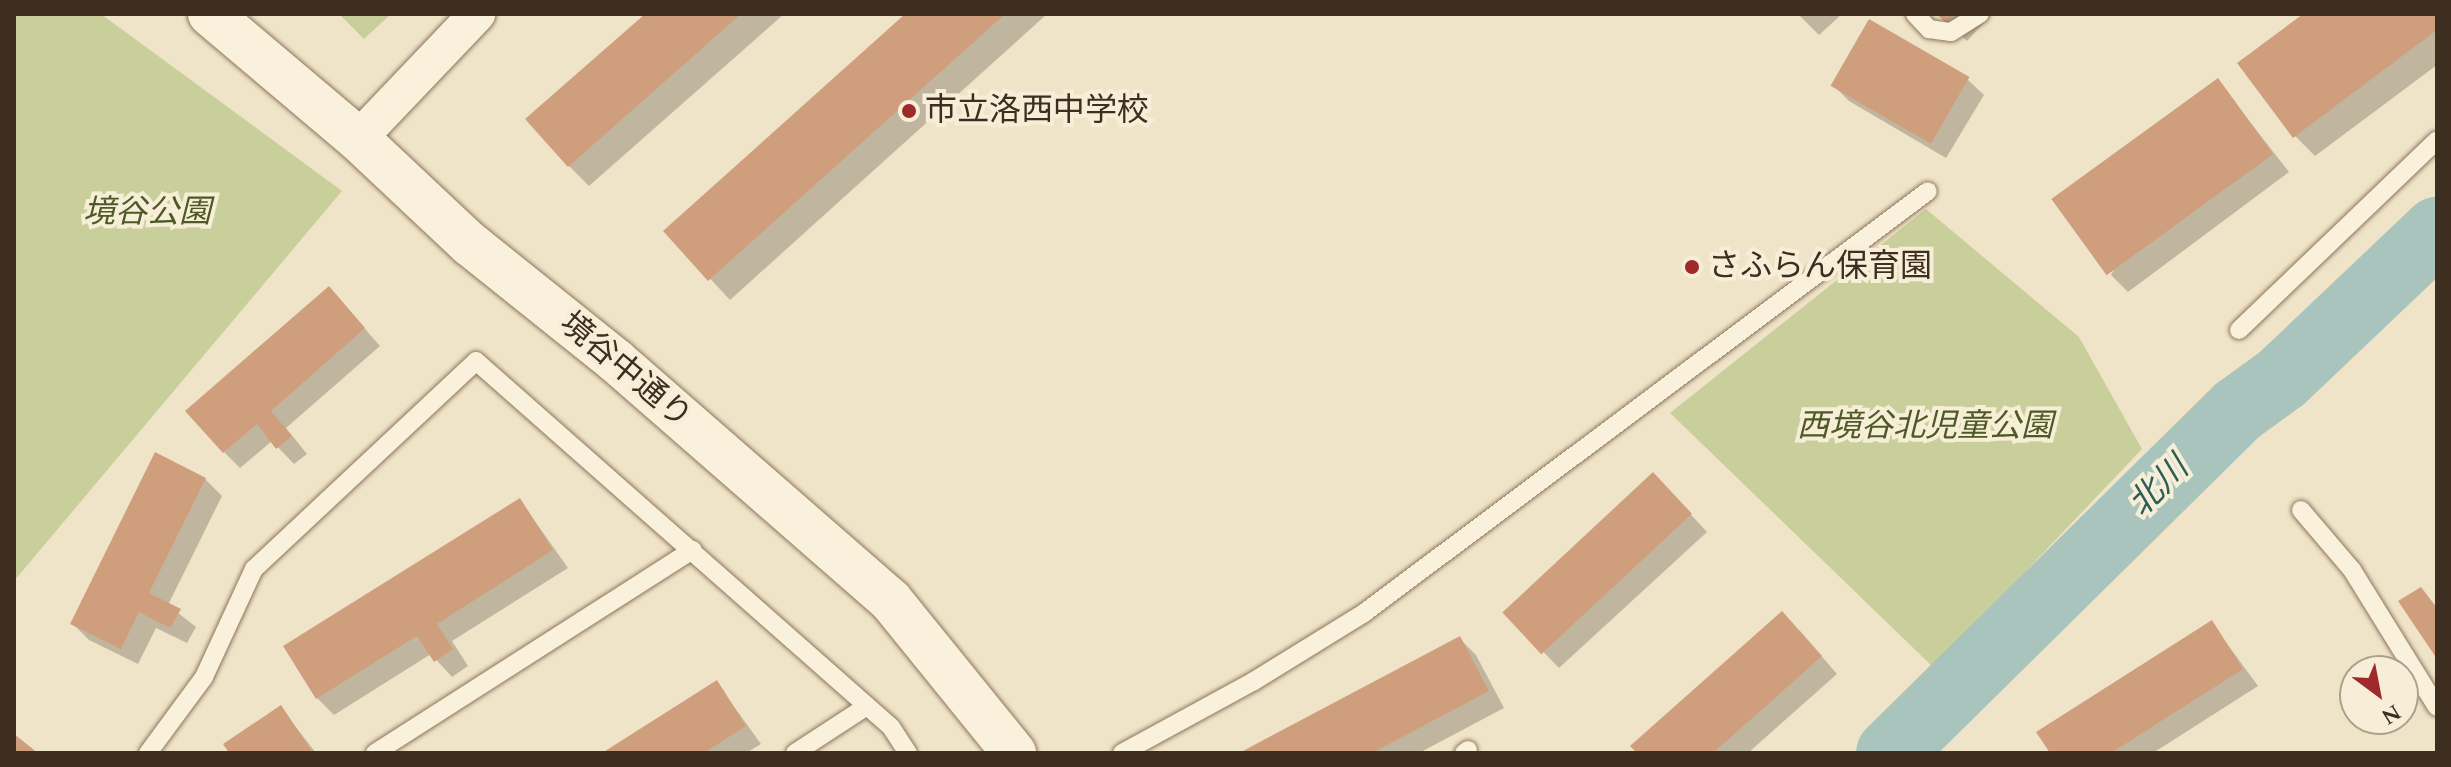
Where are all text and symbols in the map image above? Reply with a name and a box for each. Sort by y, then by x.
place label: 市立洛西中学校 [925,92,1149,130]
marker: 市立洛西中学校 [900,102,918,120]
park label: 境谷公園 [83,194,211,232]
place label: さふらん保育園 [1708,248,1932,286]
marker: さふらん保育園 [1683,258,1701,276]
street label: 境谷中通り [551,305,699,437]
park label: 西境谷北児童公園 [1797,408,2053,446]
water label: 北川 [2121,449,2197,525]
north arrow [2339,655,2419,735]
text: N [2375,695,2407,733]

